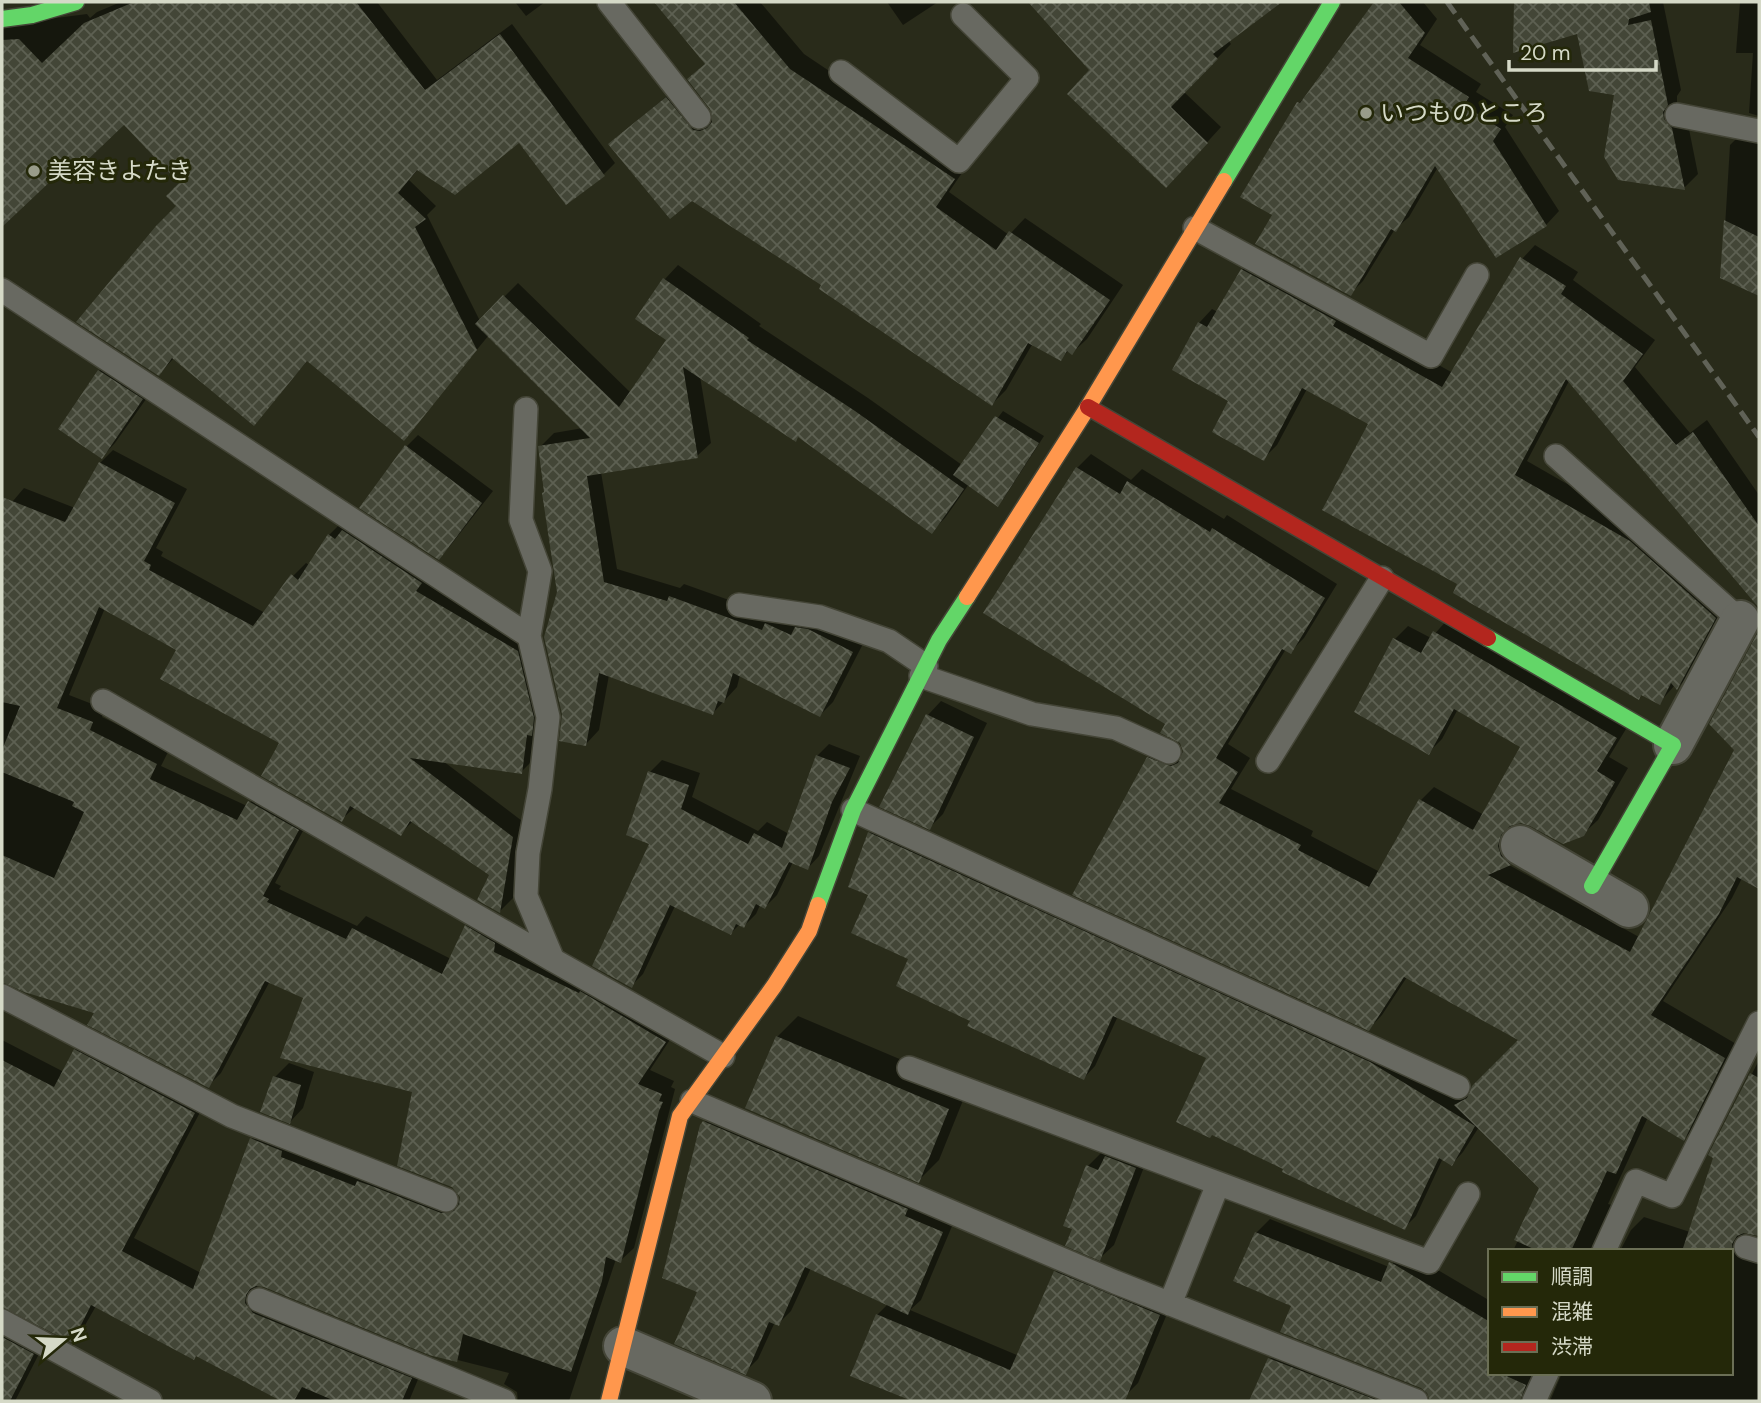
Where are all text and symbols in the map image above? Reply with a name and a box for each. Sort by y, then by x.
scale bar [1509,28,1656,72]
text: 20 m [1520,39,1571,67]
place label: いつものところ [1380,97,1548,128]
marker: いつものところ [1358,105,1374,121]
place label: 美容きよたき [48,155,192,186]
marker: 美容きよたき [26,163,42,179]
legend [1488,1249,1733,1375]
text: 順調 [1551,1263,1593,1291]
text: 混雑 [1551,1298,1593,1326]
north arrow [28,1305,98,1375]
text: N [65,1324,93,1345]
text: 渋滞 [1551,1333,1593,1361]

